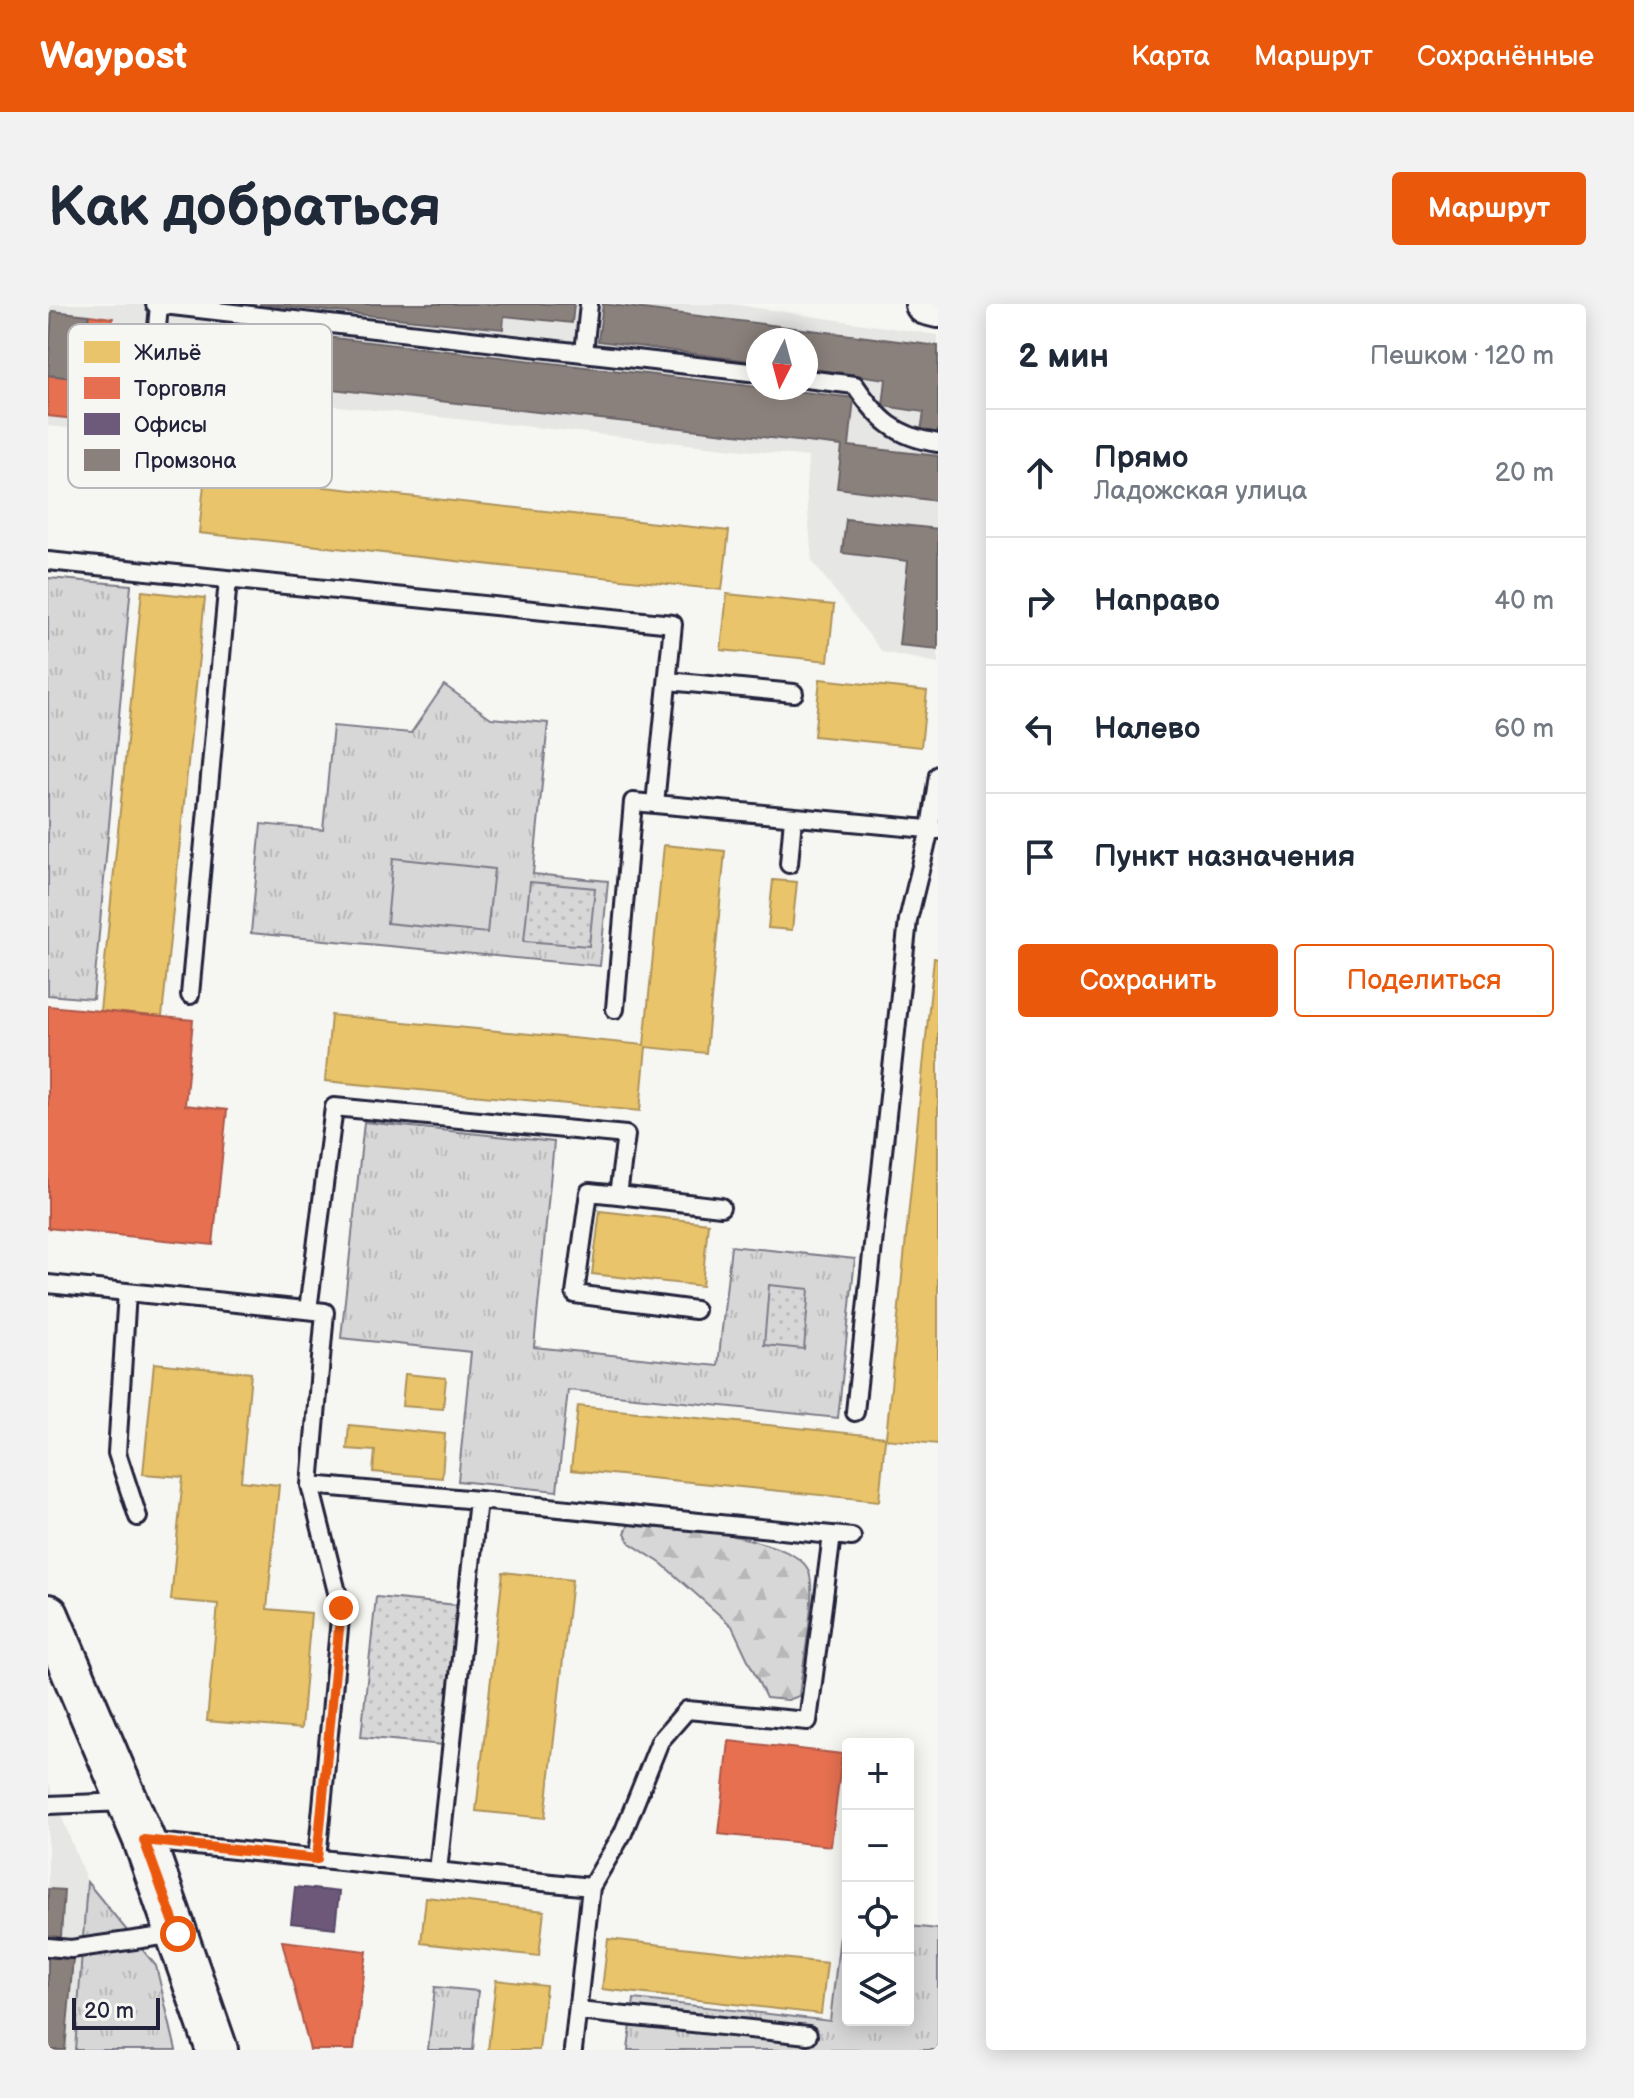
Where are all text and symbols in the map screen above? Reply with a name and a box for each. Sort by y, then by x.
text: Waypost [40,34,187,79]
text: Карта [1131,40,1210,73]
text: Маршрут [1254,40,1373,73]
text: Сохранённые [1417,40,1594,73]
button: Маршрут [1392,172,1586,245]
text: Как добраться [48,175,441,242]
legend [68,324,332,488]
north arrow [746,328,818,400]
text: 2 мин [1018,336,1109,377]
text: Жильё [134,340,201,367]
text: Пешком · 120 m [1370,341,1554,372]
text: Торговля [134,376,226,403]
text: Офисы [134,412,207,439]
text: Прямо [1094,440,1188,476]
text: Промзона [134,448,236,475]
icon: ahead [1018,451,1062,495]
text: 20 m [1495,458,1554,489]
text: Ладожская улица [1094,476,1307,507]
icon: right [1018,579,1062,623]
text: Направо [1094,583,1220,619]
text: 40 m [1494,586,1554,617]
icon: left [1018,707,1062,751]
text: Налево [1094,711,1200,747]
text: 60 m [1494,714,1554,745]
icon: arrive [1018,835,1062,879]
text: Пункт назначения [1094,839,1355,875]
button: Сохранить [1018,944,1278,1017]
button: Поделиться [1294,944,1554,1017]
route end [323,1590,359,1626]
map controls [842,1738,914,2026]
button: + [842,1738,914,1810]
button: − [842,1810,914,1882]
button: locate [842,1882,914,1954]
route start [160,1916,196,1952]
button: layers [842,1954,914,2026]
scale bar [72,1994,160,2030]
text: 20 m [84,1998,134,2025]

